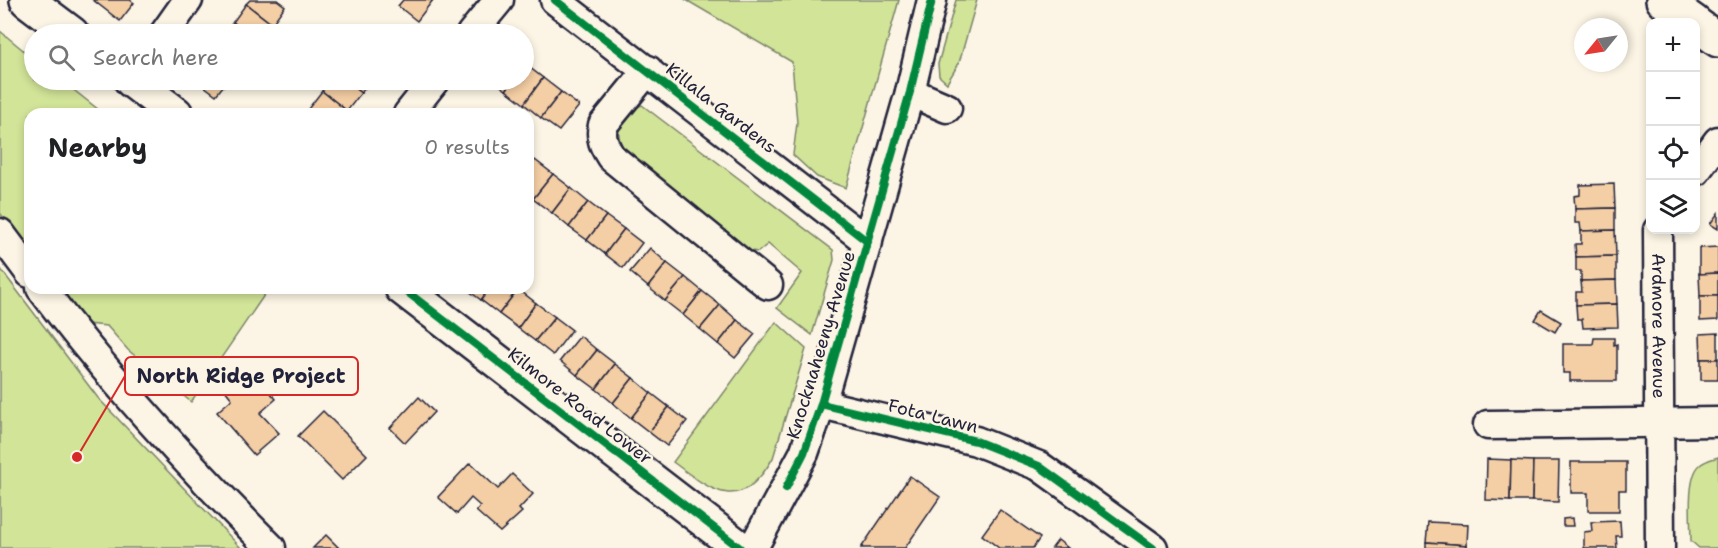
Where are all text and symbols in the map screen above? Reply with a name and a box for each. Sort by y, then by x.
north arrow [1574,18,1628,72]
map controls [1646,18,1700,234]
button: + [1646,18,1700,72]
search box [24,24,534,90]
icon: search [45,41,78,74]
text: Search here [93,43,219,72]
street label: Killala Gardens [661,57,781,159]
button: − [1646,72,1700,126]
button: locate [1646,126,1700,180]
text: Nearby [48,130,147,165]
text: 0 results [424,134,510,160]
button: layers [1646,180,1700,234]
street label: Knocknaheeny Avenue [781,248,861,442]
street label: Ardmore Avenue [1646,253,1671,399]
street label: Kilmore Road Lower [503,342,657,470]
callout: North Ridge Project [125,357,358,395]
text: North Ridge Project [137,363,346,389]
street label: Fota Lawn [886,393,980,439]

